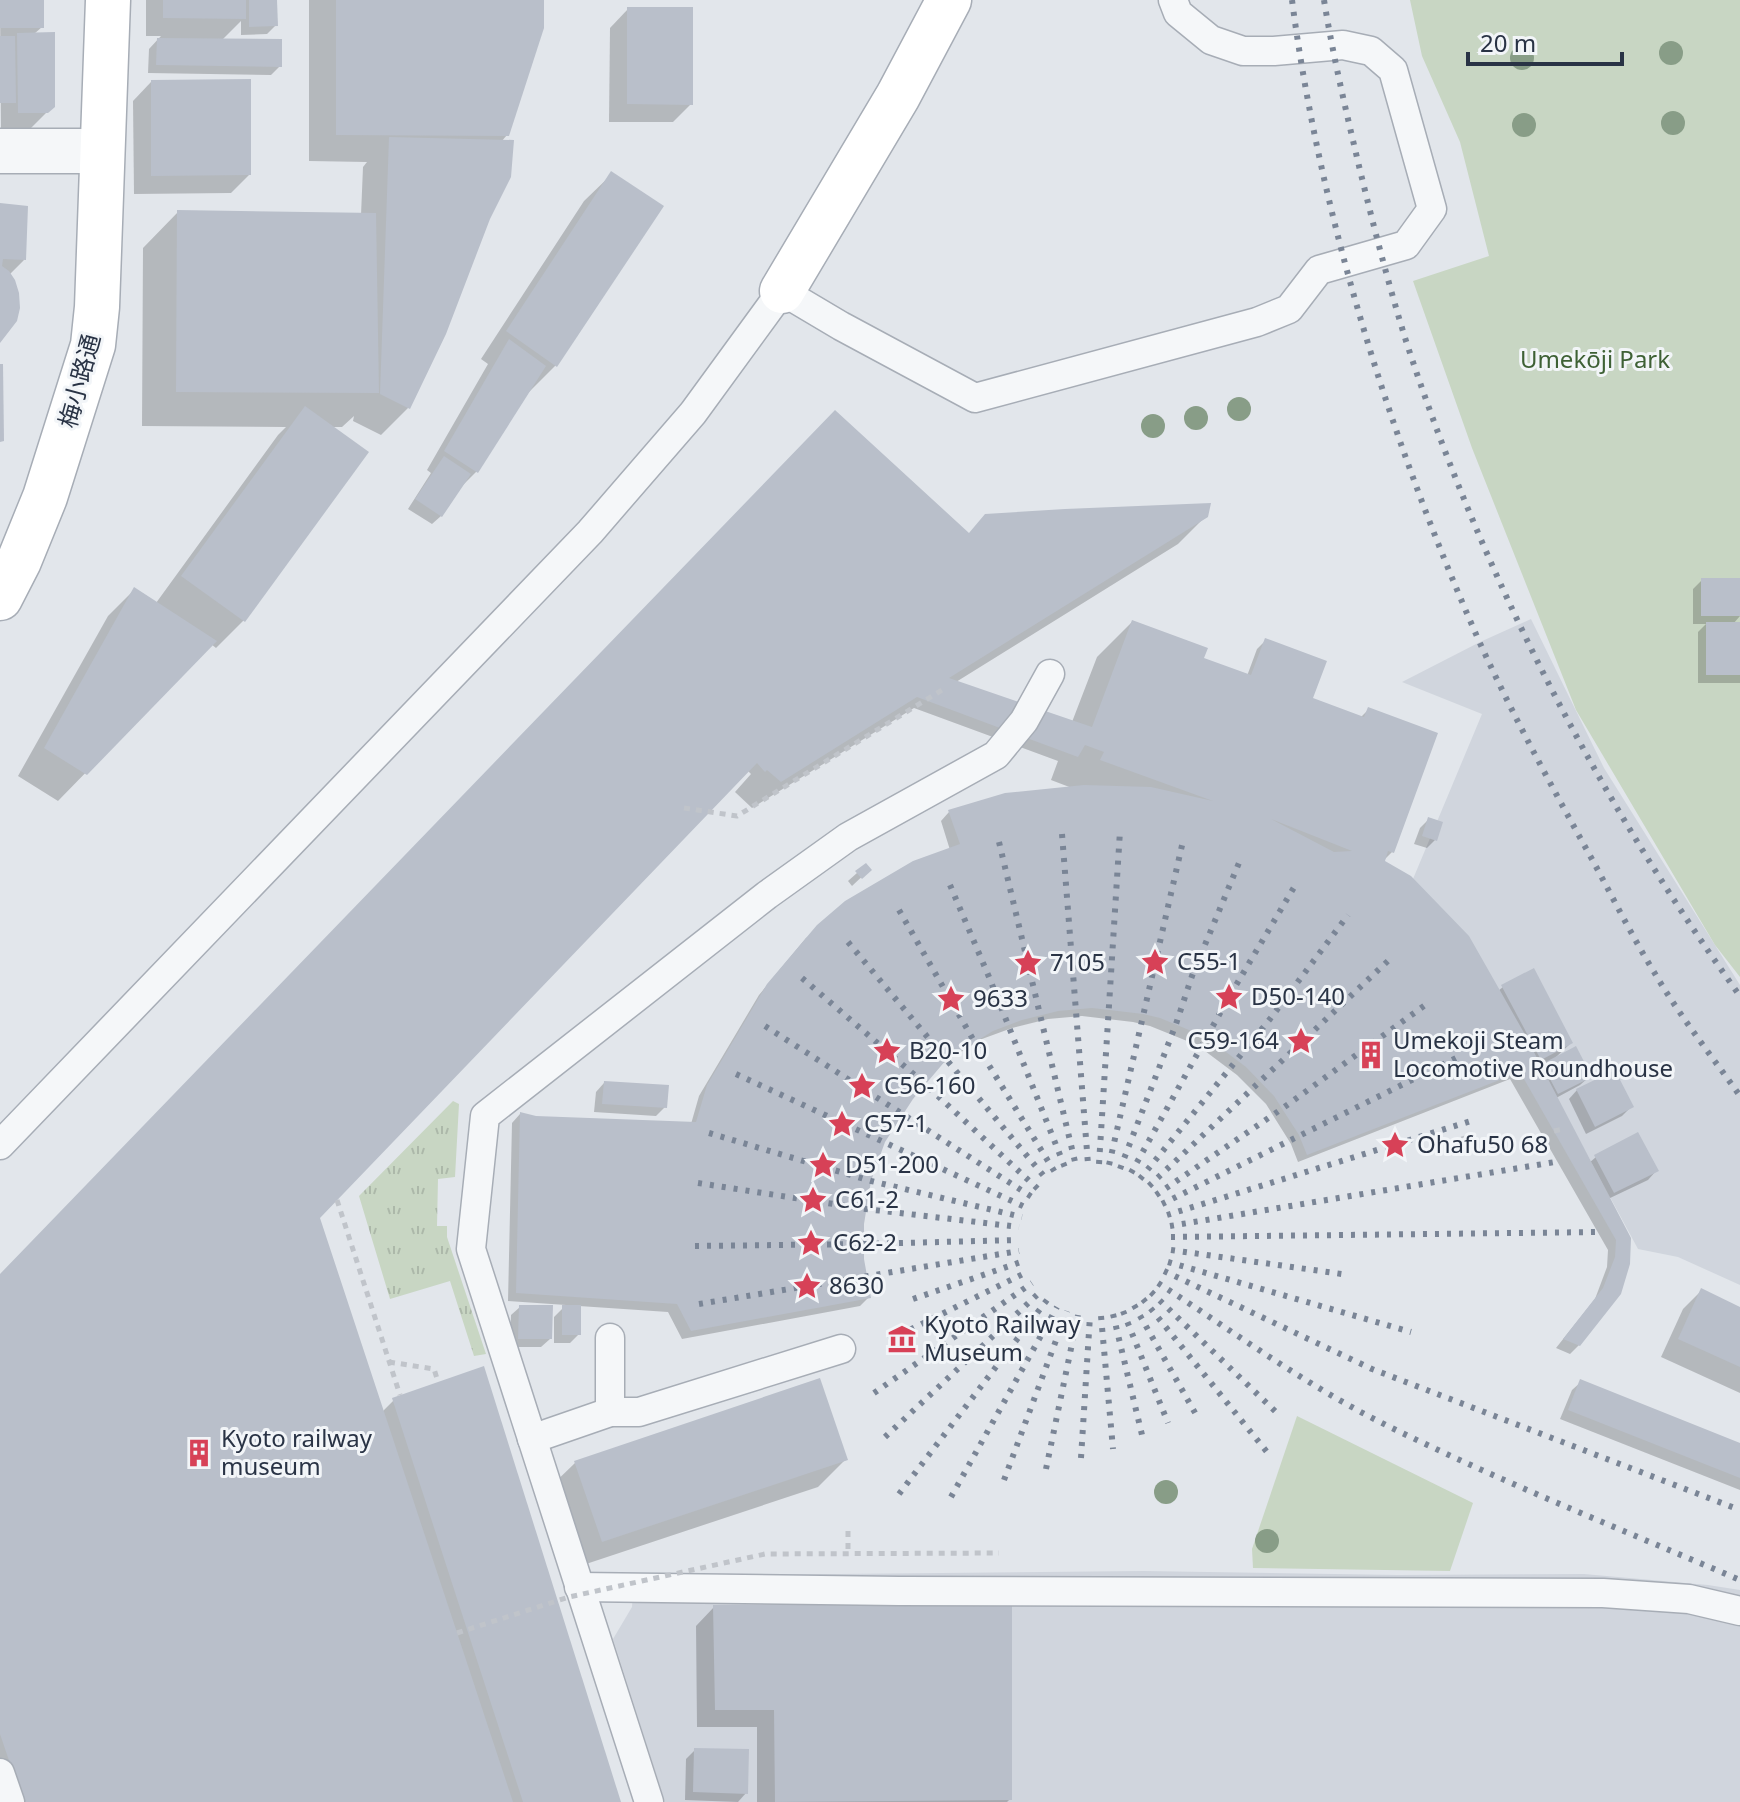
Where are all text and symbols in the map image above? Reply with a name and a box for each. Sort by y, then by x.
scale bar [1468,16,1622,66]
text: 20 m [1480,26,1536,59]
street label: 梅小路通 [50,330,107,431]
park label: Umekōji Park [1520,342,1670,375]
place label: C55-1 [1177,944,1241,977]
place label: 7105 [1050,945,1105,978]
place icon: C55-1 [1140,947,1170,977]
place icon: 7105 [1013,948,1043,978]
place label: D50-140 [1251,979,1345,1012]
place label: 9633 [973,981,1028,1014]
place icon: D50-140 [1214,982,1244,1012]
place icon: 9633 [936,984,966,1014]
place label: C59-164 [1187,1023,1279,1056]
place label: Umekoji Steam Locomotive Roundhouse [1393,1023,1673,1084]
place icon: C59-164 [1286,1026,1316,1056]
place label: B20-10 [909,1033,987,1066]
place icon: B20-10 [872,1036,902,1066]
building icon: Umekoji Steam Locomotive Roundhouse [1356,1040,1386,1070]
place label: C56-160 [884,1068,976,1101]
place icon: C56-160 [847,1071,877,1101]
place label: C57-1 [864,1106,928,1139]
place icon: C57-1 [827,1109,857,1139]
place label: Ohafu50 68 [1417,1127,1548,1160]
place icon: Ohafu50 68 [1380,1130,1410,1160]
place label: D51-200 [845,1147,939,1180]
place icon: D51-200 [808,1150,838,1180]
place label: C61-2 [835,1182,899,1215]
place icon: C61-2 [798,1185,828,1215]
place label: C62-2 [833,1225,897,1258]
place icon: C62-2 [796,1228,826,1258]
place label: 8630 [829,1268,884,1301]
place icon: 8630 [792,1271,822,1301]
place label: Kyoto Railway Museum [924,1307,1081,1368]
museum icon: Kyoto Railway Museum [887,1324,917,1354]
place label: Kyoto railway museum [221,1421,373,1482]
building icon: Kyoto railway museum [184,1438,214,1468]

